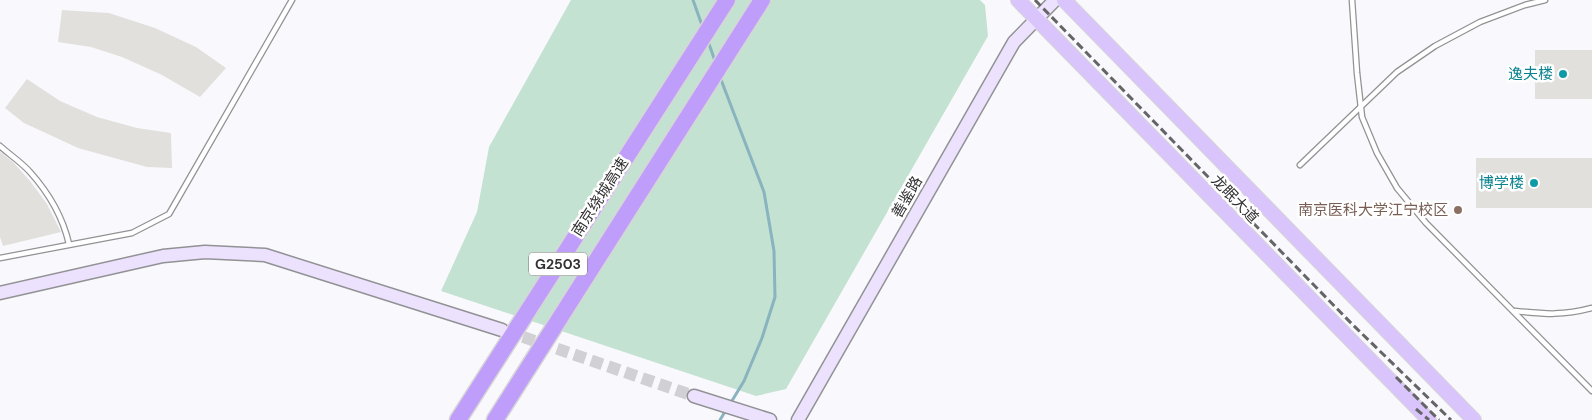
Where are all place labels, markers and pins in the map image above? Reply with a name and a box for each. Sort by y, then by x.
place label: 逸夫楼 [1508,64,1553,84]
marker: 逸夫楼 [1557,68,1569,80]
place label: 博学楼 [1479,173,1524,193]
marker: 博学楼 [1528,177,1540,189]
place label: 南京医科大学江宁校区 [1298,200,1448,220]
marker: 南京医科大学江宁校区 [1452,204,1464,216]

